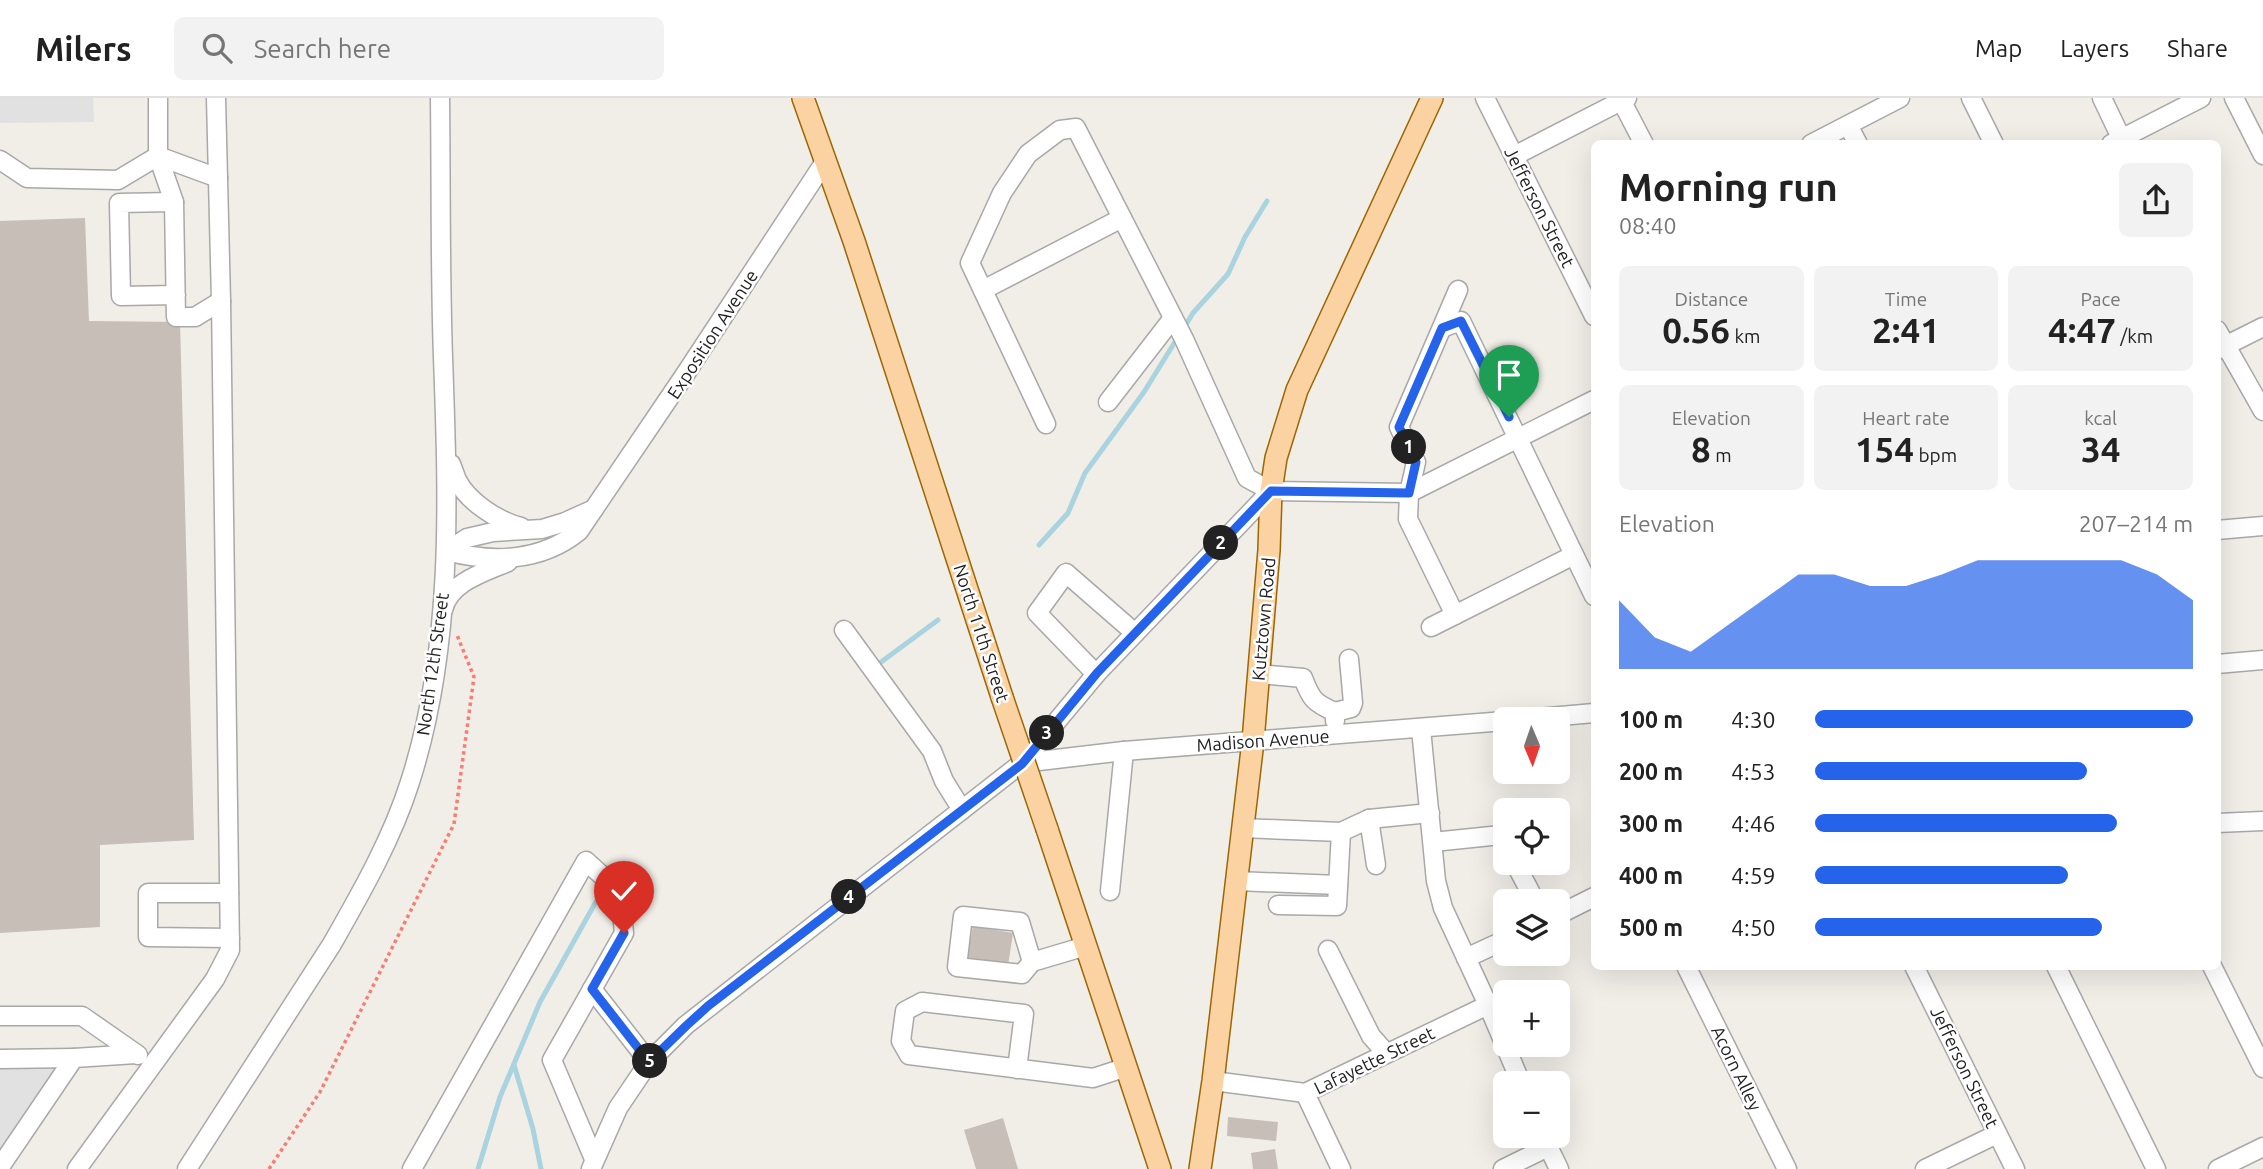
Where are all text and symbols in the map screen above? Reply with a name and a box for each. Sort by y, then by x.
search box [174,17,664,80]
icon: search [198,29,236,67]
text: Milers [35,30,132,67]
text: Search here [254,34,391,63]
text: Map [1975,35,2022,62]
text: Layers [2060,35,2129,62]
text: Share [2167,35,2228,62]
street label: Jefferson Street [1501,144,1579,270]
button: share [2119,163,2193,237]
text: Morning run [1619,166,1838,208]
text: 08:40 [1619,213,1677,238]
street label: Exposition Avenue [663,266,761,402]
text: Distance [1675,288,1748,310]
text: Time [1885,288,1927,310]
text: Pace [2081,288,2121,310]
text: 0.56 [1662,310,1730,350]
text: 2:41 [1872,310,1940,350]
text: 4:47 [2048,310,2116,350]
text: km [1730,325,1760,347]
text: /km [2116,325,2153,347]
pin [1479,345,1539,417]
icon: arrive [1490,356,1528,394]
text: Elevation [1672,407,1751,429]
text: Heart rate [1862,407,1950,429]
text: kcal [2084,407,2117,429]
text: 8 [1691,429,1711,469]
text: 154 [1855,429,1914,469]
text: 34 [2081,429,2120,469]
pin: 1 [1392,430,1426,464]
text: 1 [1403,435,1414,457]
text: m [1711,444,1732,466]
text: bpm [1914,444,1957,466]
text: Elevation [1619,511,1715,536]
text: 207–214 m [2079,511,2193,536]
pin: 2 [1204,526,1238,560]
text: 2 [1215,531,1226,553]
street label: Kutztown Road [1248,556,1278,682]
street label: North 11th Street [950,562,1014,704]
street label: North 12th Street [412,591,452,737]
north arrow [1493,707,1570,784]
map controls [1493,707,1570,1148]
text: 100 m [1619,707,1683,732]
text: 4:30 [1731,707,1776,732]
pin: 3 [1030,716,1064,750]
text: 3 [1041,721,1052,743]
street label: Madison Avenue [1196,725,1330,755]
text: 200 m [1619,759,1683,784]
text: 4:53 [1731,759,1776,784]
button: locate [1493,798,1570,875]
text: 300 m [1619,811,1683,836]
text: 4:46 [1731,811,1776,836]
pin [594,861,654,933]
text: 400 m [1619,863,1683,888]
text: 4:59 [1731,863,1776,888]
icon: check [605,872,643,910]
pin: 4 [832,880,866,914]
text: 4 [843,885,854,907]
button: layers [1493,889,1570,966]
text: 500 m [1619,915,1683,940]
text: 4:50 [1731,915,1776,940]
button: + [1493,980,1570,1057]
street label: Jefferson Street [1927,1003,2003,1131]
street label: Lafayette Street [1311,1022,1437,1098]
street label: Acorn Alley [1708,1022,1766,1114]
pin: 5 [632,1044,668,1079]
text: 5 [644,1049,655,1071]
button: − [1493,1071,1570,1148]

